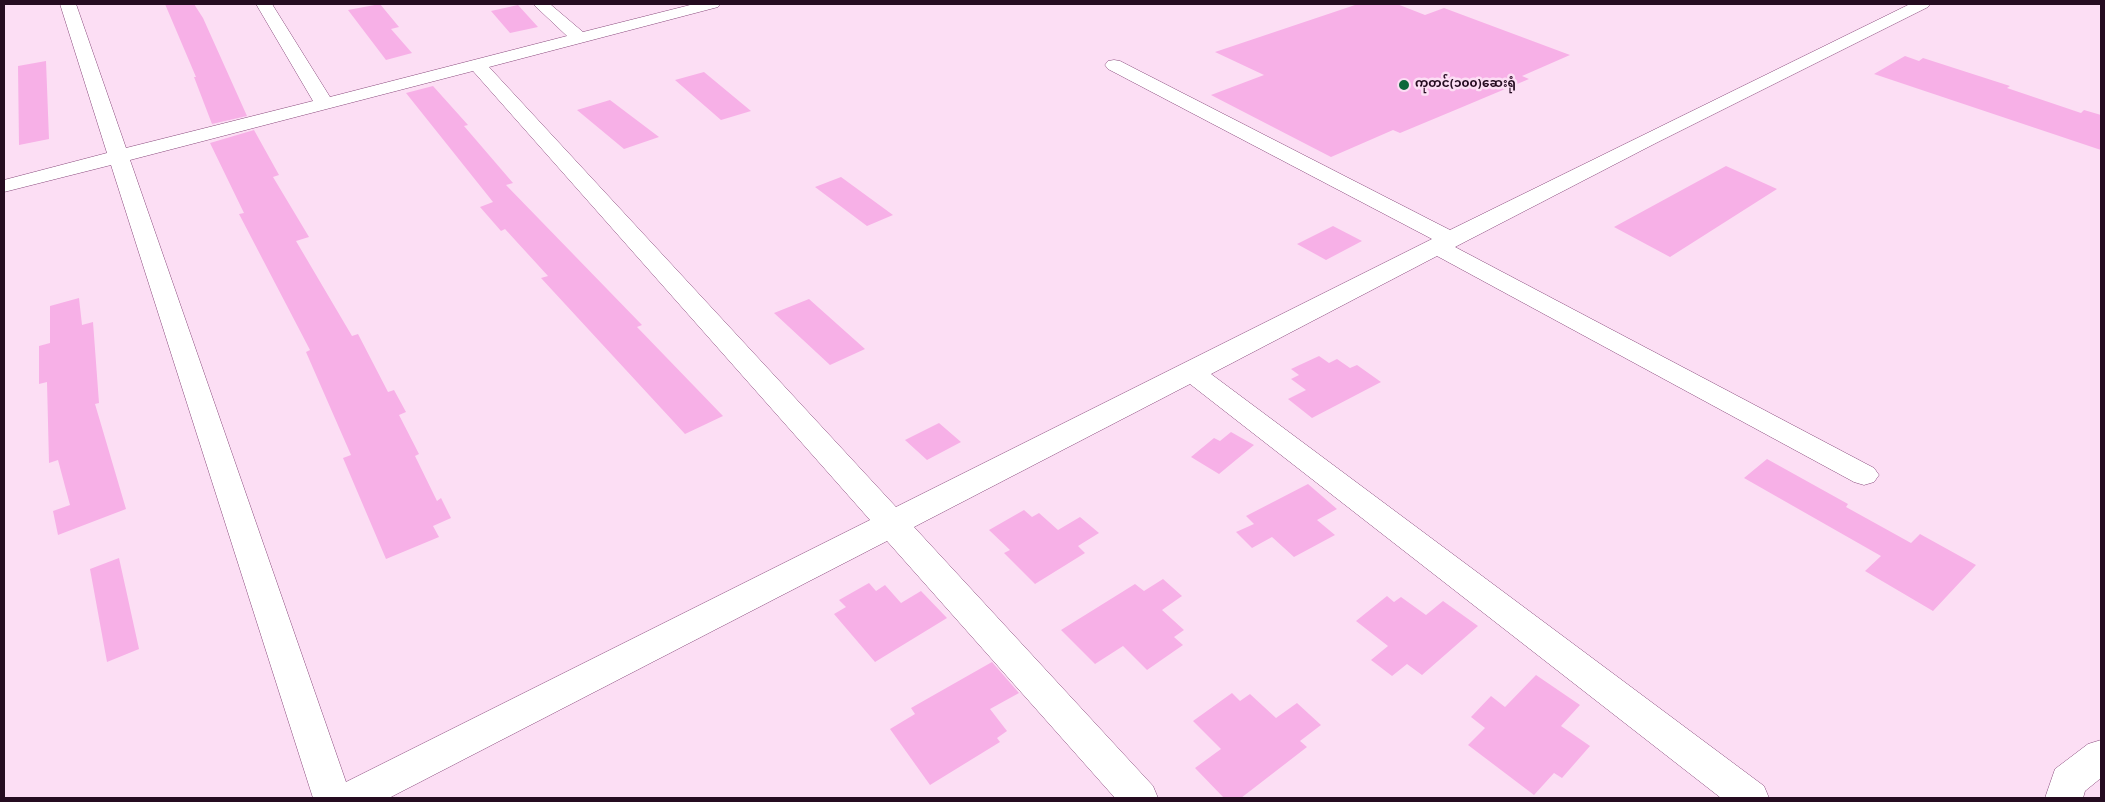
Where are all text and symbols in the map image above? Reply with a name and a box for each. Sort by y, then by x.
marker: ကုတင်(၁၀၀)ဆေးရုံ [1397,78,1411,92]
place label: ကုတင်(၁၀၀)ဆေးရုံ [1415,78,1516,92]

